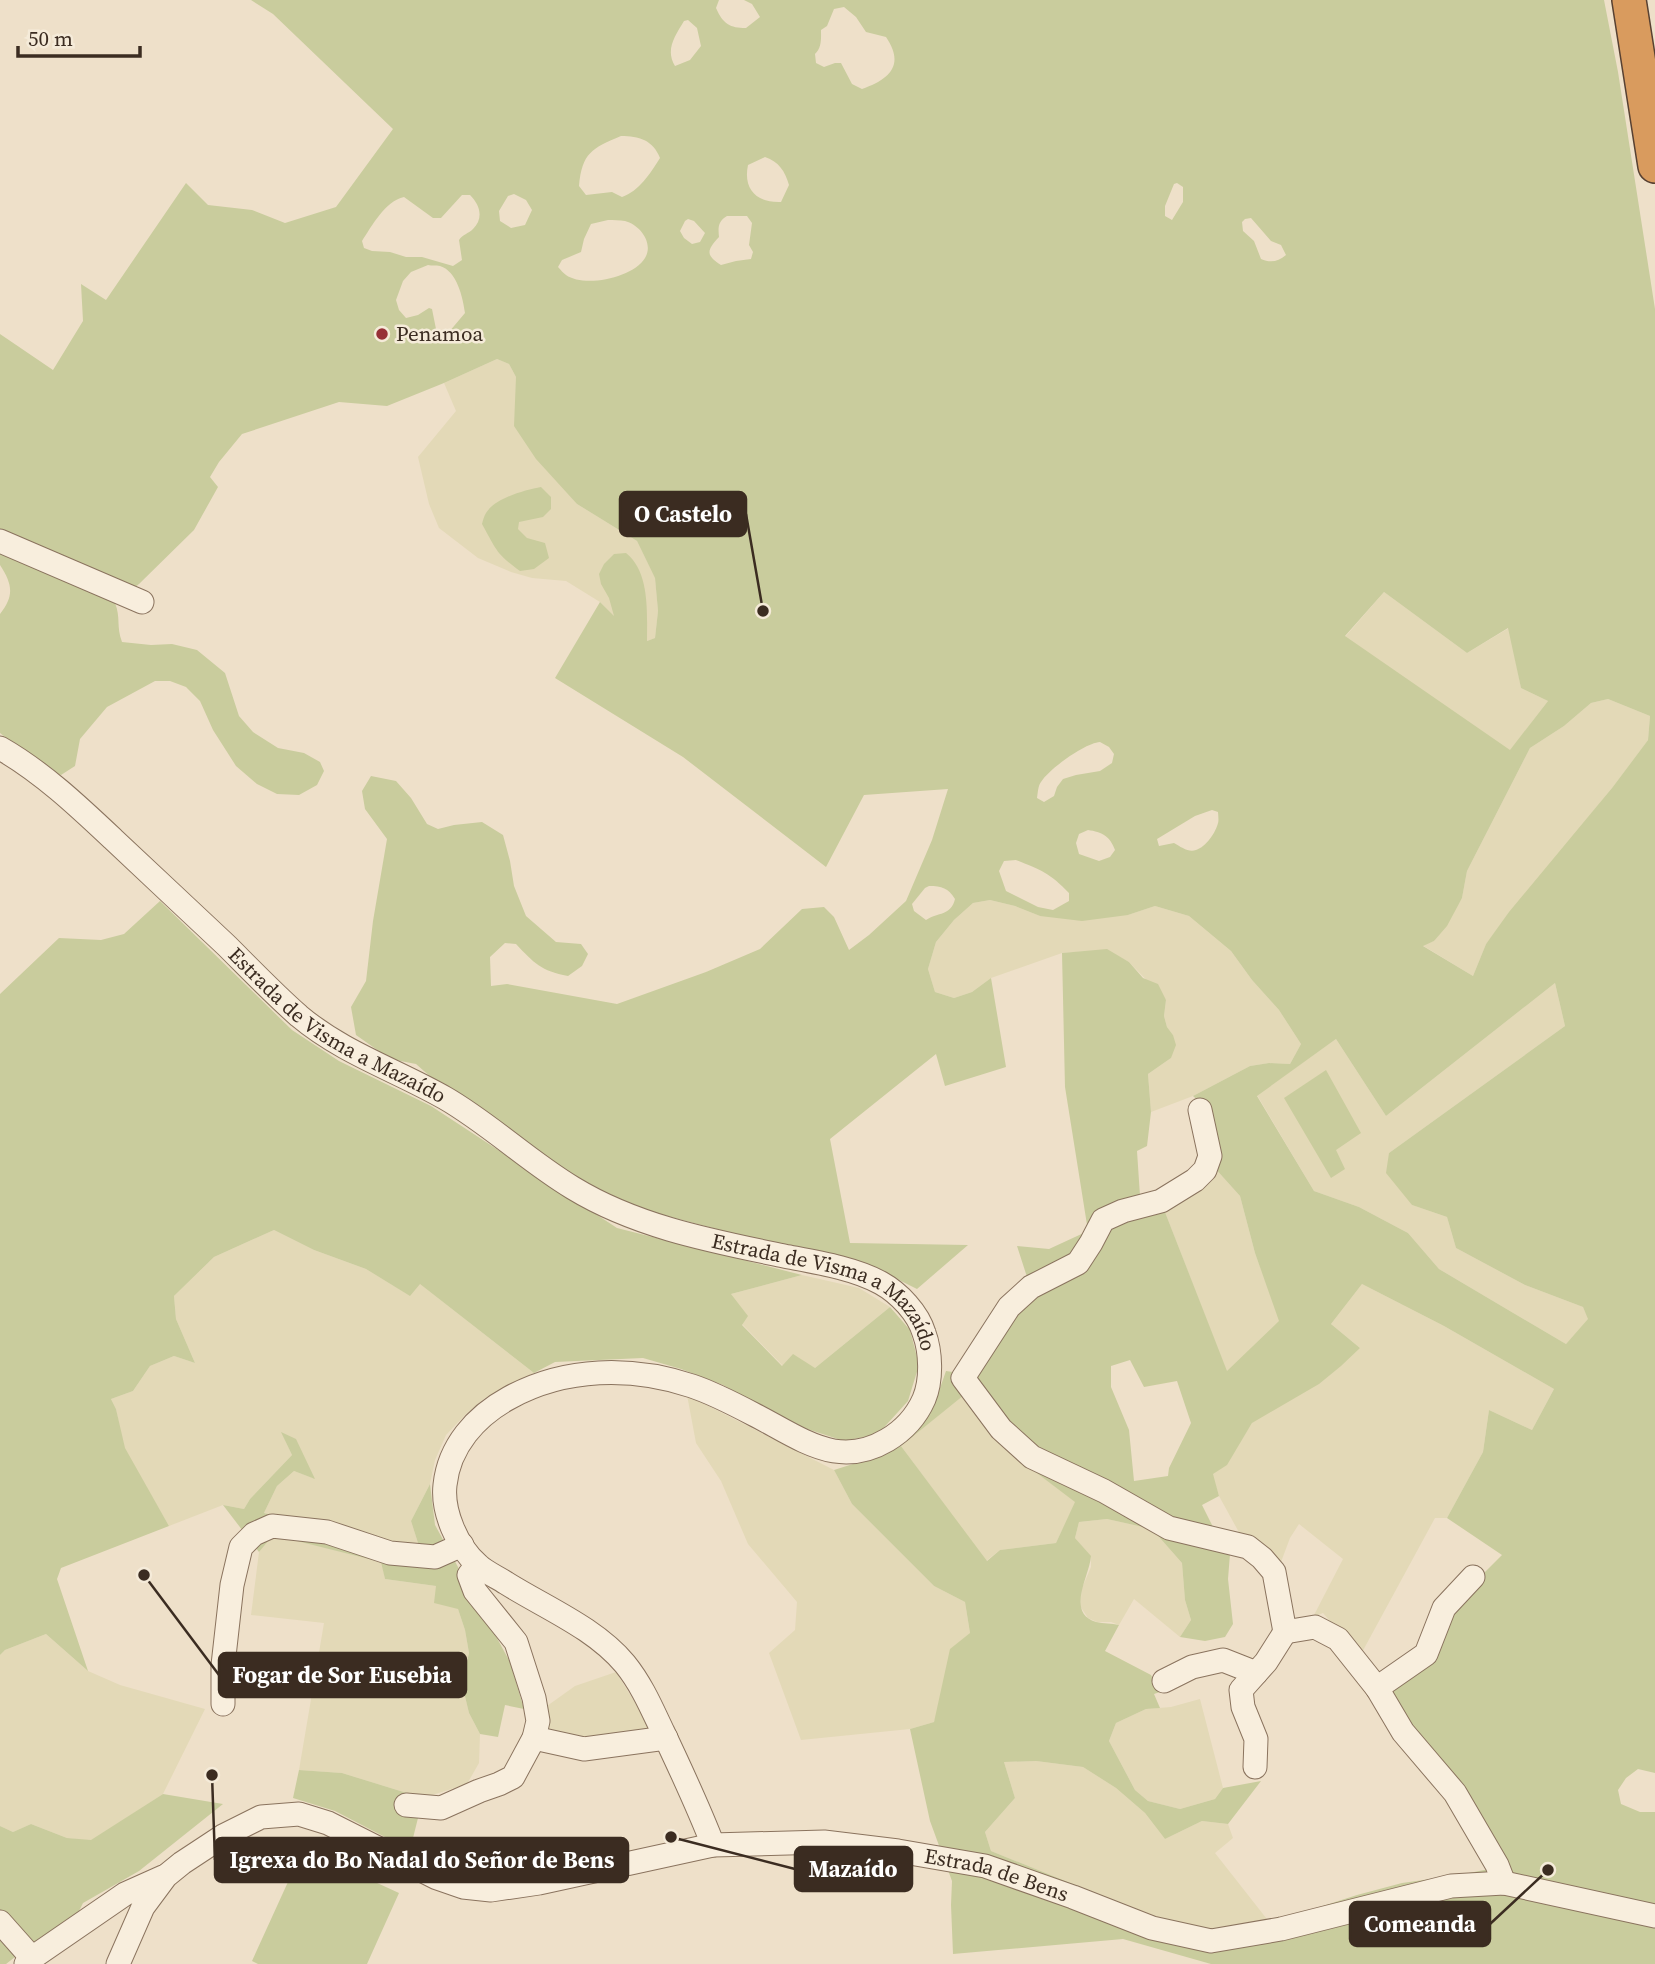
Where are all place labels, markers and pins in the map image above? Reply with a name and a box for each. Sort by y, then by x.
place label: Penamoa [396,319,483,348]
marker: Penamoa [374,326,390,342]
callout: O Castelo [620,492,746,536]
callout: Fogar de Sor Eusebia [219,1653,466,1697]
callout: Igrexa do Bo Nadal do Señor de Bens [215,1838,628,1882]
callout: Mazaído [795,1847,912,1891]
callout: Comeanda [1350,1902,1490,1946]

